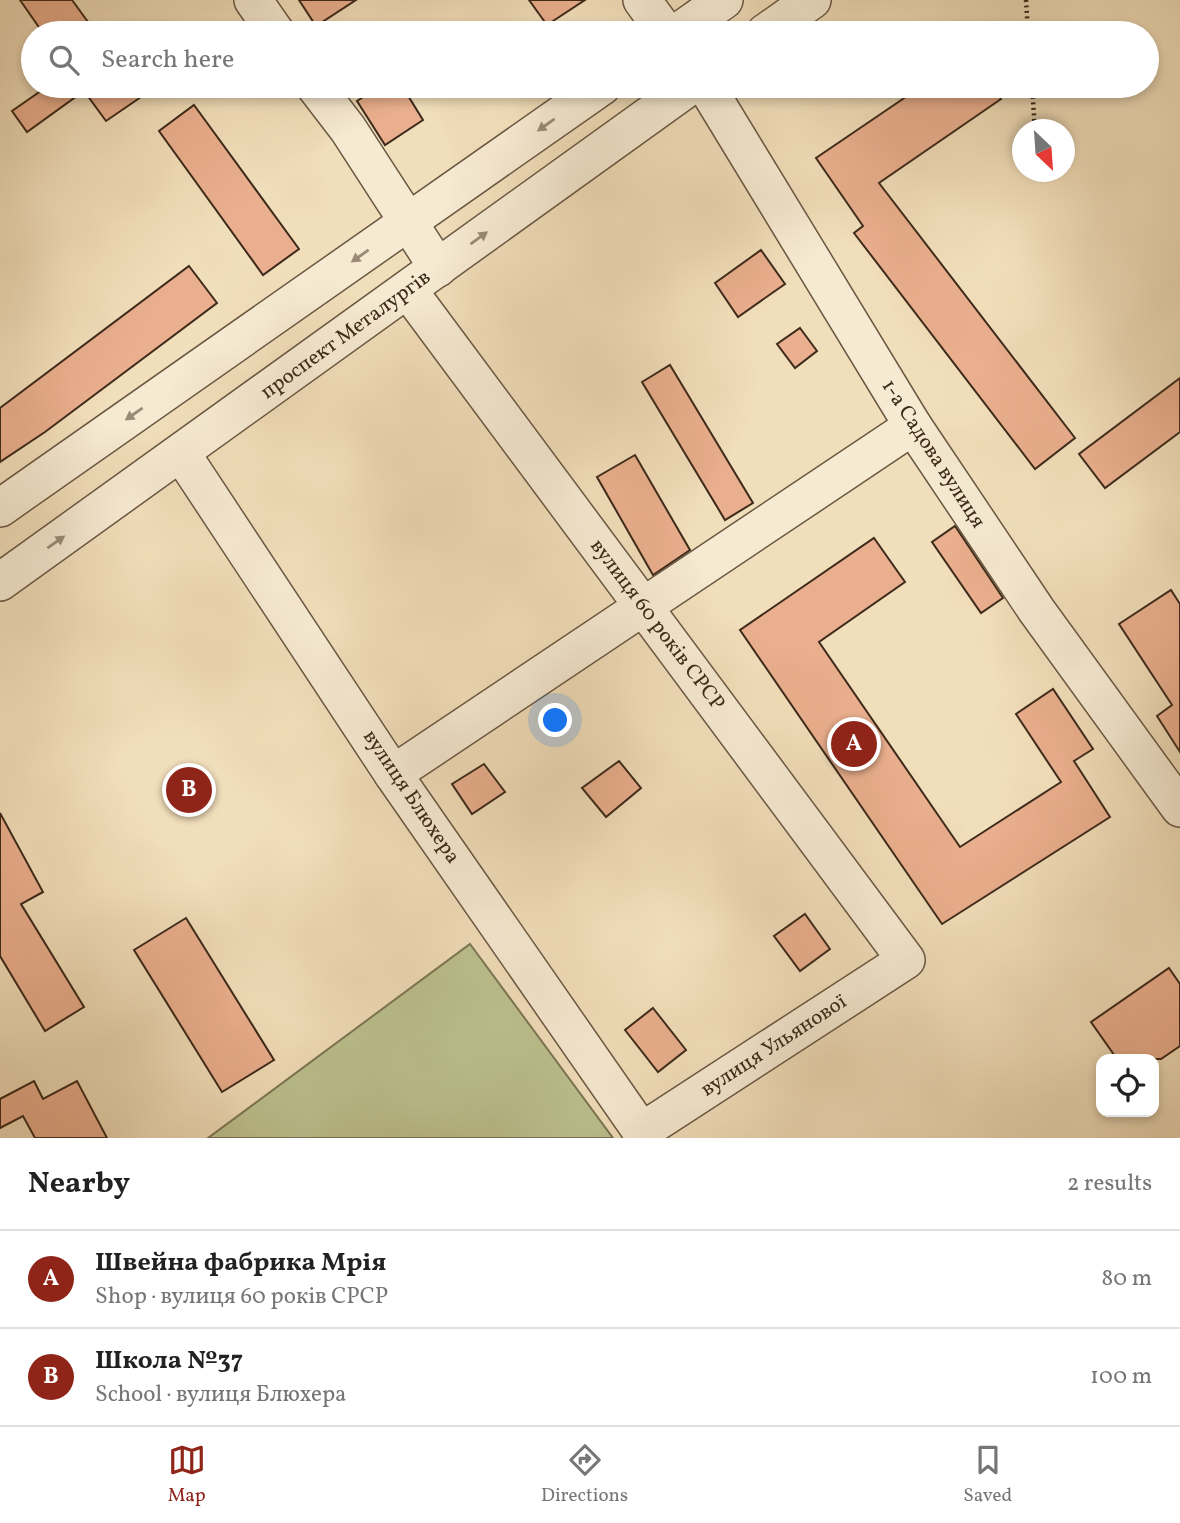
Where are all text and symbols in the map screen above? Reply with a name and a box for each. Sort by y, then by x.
search box [21,21,1159,98]
icon: search [45,41,83,79]
text: Search here [101,42,234,78]
one-way arrow [537,118,555,132]
north arrow [1012,119,1075,182]
one-way arrow [470,231,488,245]
one-way arrow [351,249,369,263]
street label: проспект Металургів [255,263,437,407]
street label: 1-а Садова вулиця [874,374,992,534]
one-way arrow [125,407,143,421]
street label: вулиця 60 років СРСР [583,533,731,717]
one-way arrow [47,535,65,549]
your location [538,703,572,737]
pin: A [831,718,877,770]
street label: вулиця Блюхера [355,724,467,870]
pin: B [166,764,212,816]
street label: вулиця Ульянової [695,988,853,1104]
map controls [1096,1054,1159,1117]
button: locate [1096,1054,1159,1117]
text: Nearby [28,1163,130,1205]
text: 2 results [1067,1168,1152,1200]
text: Швейна фабрика Мрія [95,1245,386,1281]
text: A [43,1263,59,1295]
text: 80 m [1102,1263,1152,1295]
text: Shop · вулиця 60 років СРСР [95,1281,388,1313]
text: Школа №37 [95,1343,243,1379]
text: B [43,1361,59,1393]
text: 100 m [1090,1361,1152,1393]
text: School · вулиця Блюхера [95,1379,347,1411]
tab: Map [168,1441,206,1509]
tab: Directions [541,1441,628,1509]
tab: Saved [963,1441,1012,1509]

